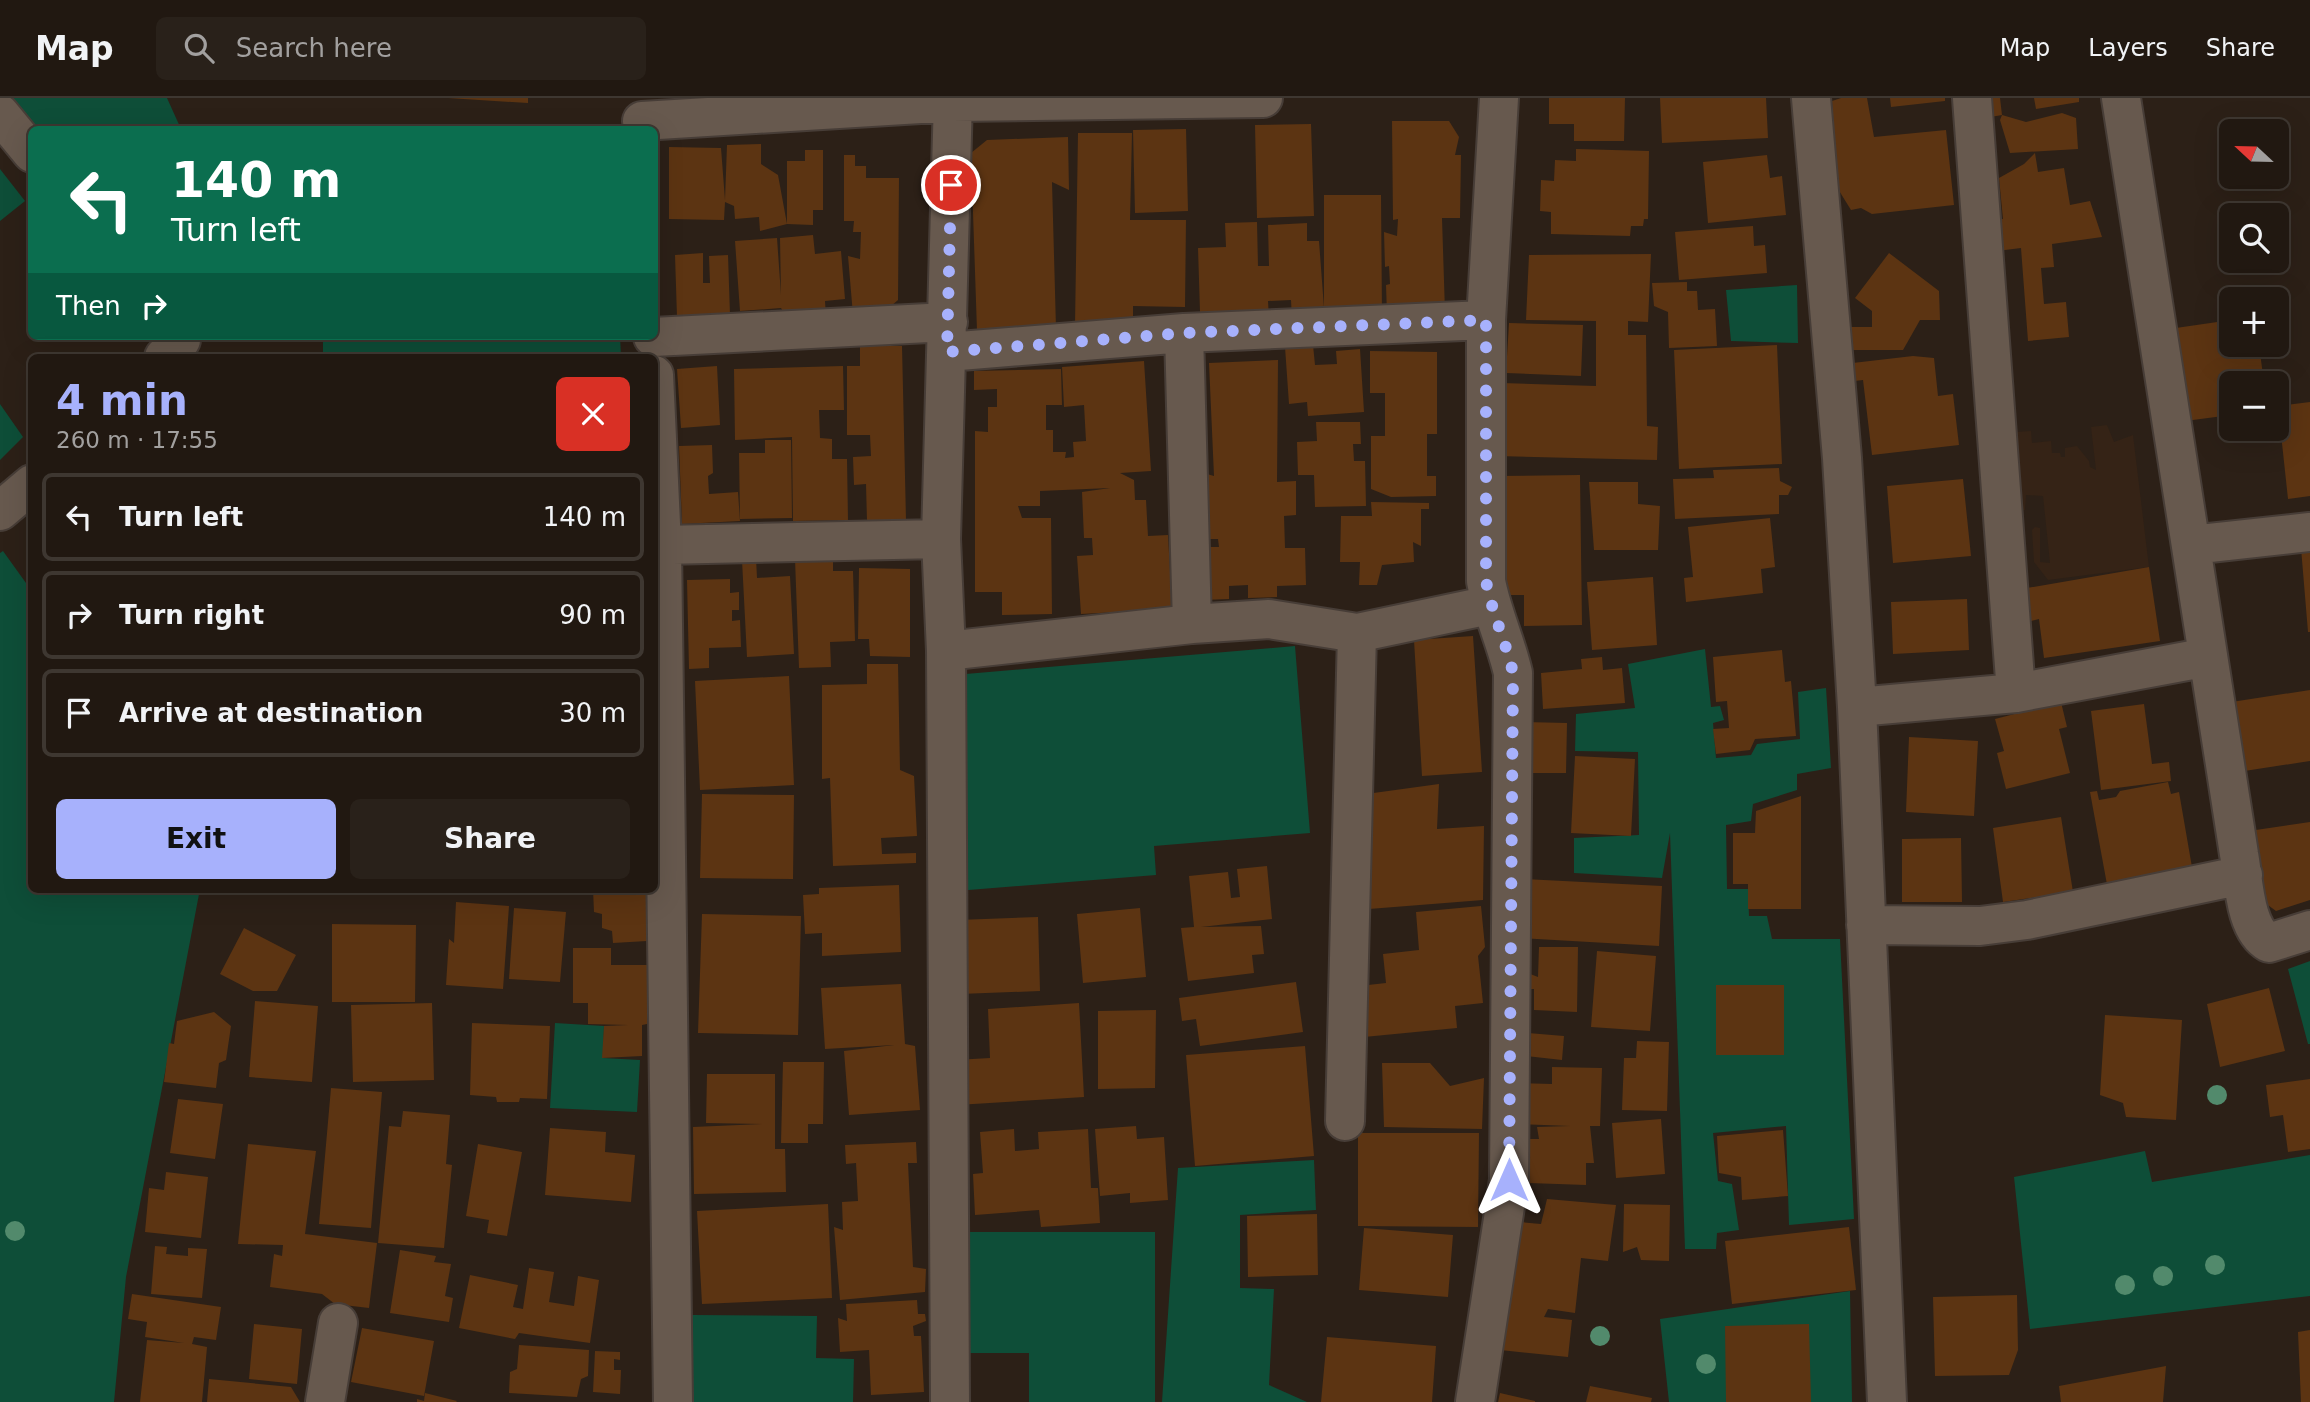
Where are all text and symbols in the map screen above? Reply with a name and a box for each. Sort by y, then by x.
search box [156,17,646,80]
text: Map [35,29,114,68]
icon: search [180,29,218,67]
text: Search here [236,33,392,63]
text: Map [2000,34,2050,62]
text: Layers [2088,34,2168,62]
text: Share [2206,34,2275,62]
north arrow [2219,119,2289,189]
map controls [2219,119,2289,441]
text: 140 m [171,152,341,209]
icon: left [56,154,147,245]
pin [921,155,981,215]
icon: arrive [932,166,970,204]
button: search [2219,203,2289,273]
text: Turn left [171,211,301,249]
icon: right [135,287,173,325]
button: + [2219,287,2289,357]
text: Then [56,291,121,321]
button: − [2219,371,2289,441]
text: 4 min [56,376,188,425]
button: close [556,377,630,451]
text: 260 m · 17:55 [56,427,218,453]
icon: left [60,498,98,536]
text: Turn left [119,502,243,532]
text: 140 m [543,502,626,532]
icon: right [60,596,98,634]
text: Turn right [119,600,264,630]
text: 90 m [559,600,626,630]
icon: arrive [60,694,98,732]
text: Arrive at destination [119,698,423,728]
text: 30 m [559,698,626,728]
button: Exit [56,799,336,879]
button: Share [350,799,630,879]
position arrow [1472,1143,1546,1217]

